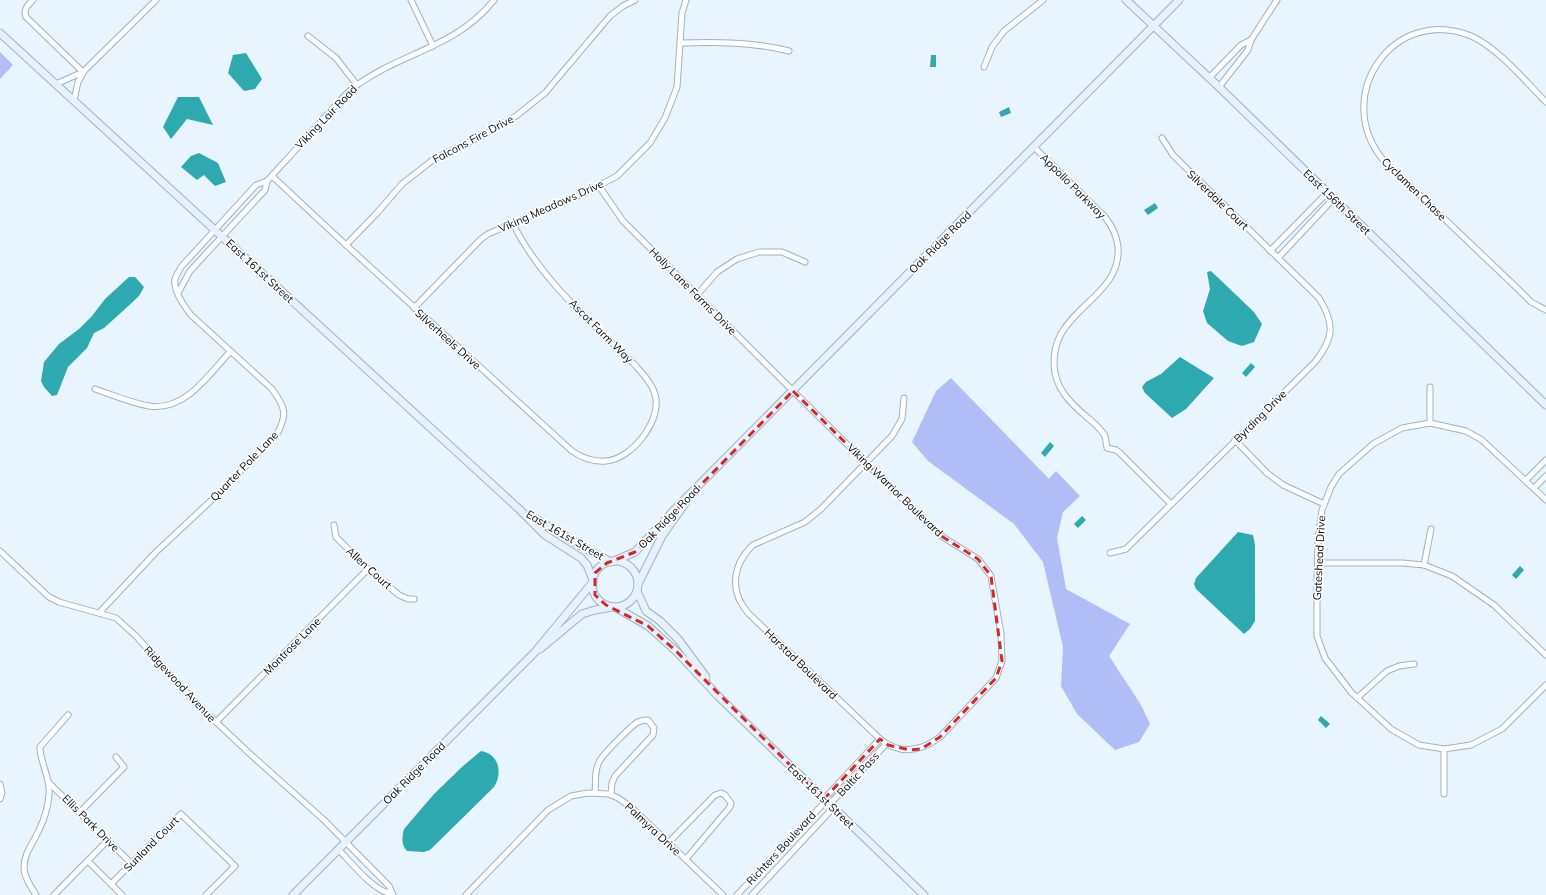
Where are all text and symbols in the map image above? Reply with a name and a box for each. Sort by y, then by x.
street label: Viking Lair Road [292,82,360,152]
street label: Falcons Fire Drive [430,112,516,166]
street label: Appollo Parkway [1037,150,1109,222]
street label: Cyclamen Chase [1379,155,1449,223]
street label: East 156th Street [1300,166,1374,238]
street label: Silverdale Court [1184,167,1252,233]
street label: Viking Meadows Drive [496,176,606,236]
street label: Oak Ridge Road [906,208,974,276]
street label: East 161st Street [223,236,297,306]
street label: Holly Lane Farms Drive [646,244,740,338]
street label: Ascot Farm Way [566,296,636,366]
street label: Silverheels Drive [412,306,484,372]
street label: Byrding Drive [1231,387,1289,445]
street label: Quarter Pole Lane [207,428,281,504]
street label: Viking Warrior Boulevard [844,441,946,539]
street label: Oak Ridge Road [635,482,703,552]
street label: East 161st Street [524,507,606,563]
street label: Gateshead Drive [1310,515,1328,601]
street label: Allen Court [343,544,395,592]
street label: Montrose Lane [260,614,324,678]
street label: Harstad Boulevard [762,626,840,702]
street label: Ridgewood Avenue [141,643,219,725]
street label: Oak Ridge Road [380,739,448,807]
street label: Baltic Pass [834,749,882,799]
street label: East 161st Street [785,761,857,832]
street label: Ellis Park Drive [59,791,123,855]
street label: Palmyra Drive [622,799,684,859]
street label: Richters Boulevard [743,808,819,888]
street label: Sunland Court [120,813,182,875]

